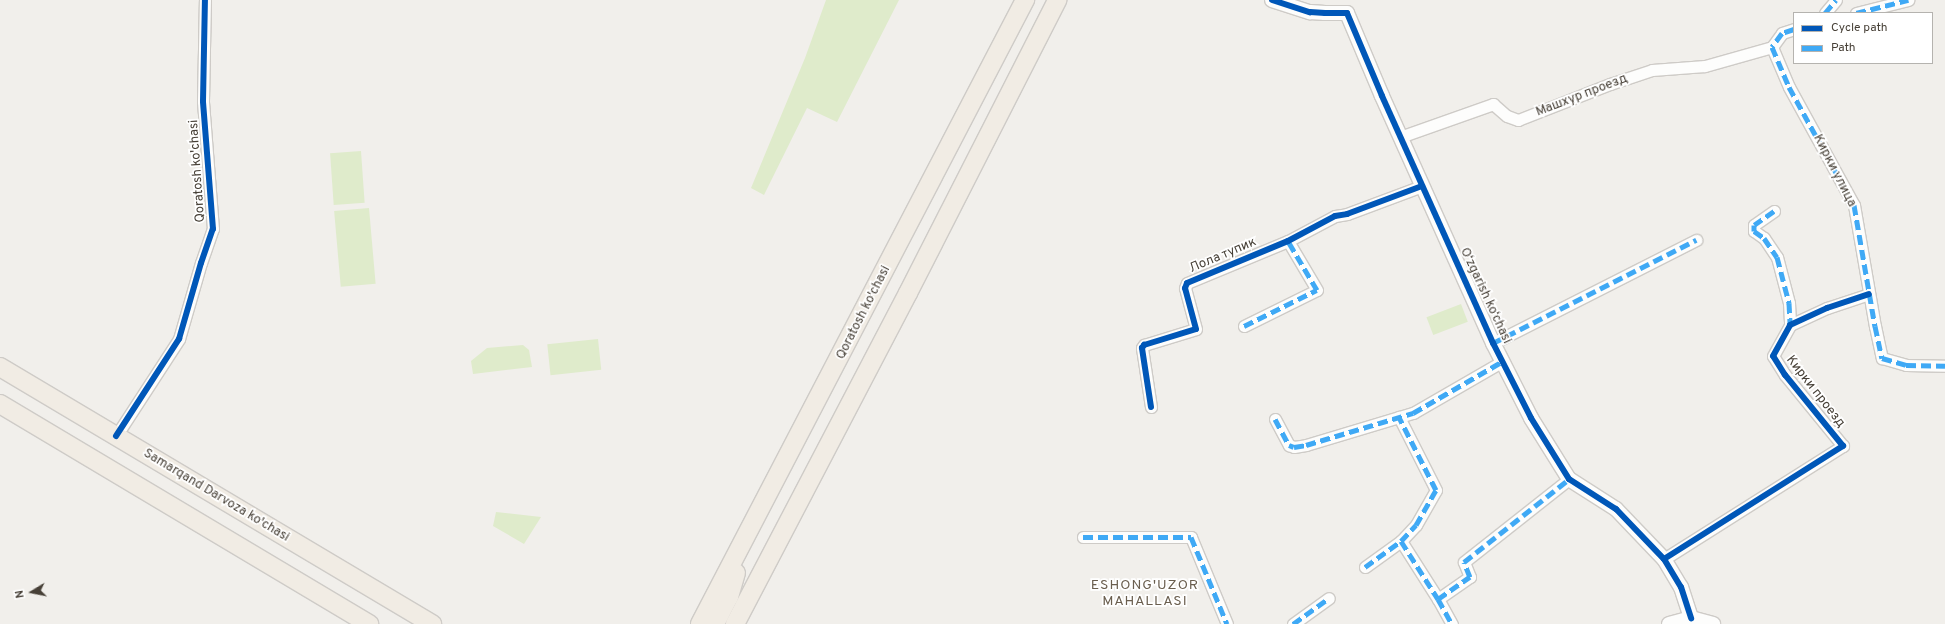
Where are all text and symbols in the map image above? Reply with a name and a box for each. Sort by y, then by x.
legend [1793,12,1933,64]
text: Cycle path [1831,20,1888,36]
text: Path [1831,40,1856,56]
street label: Машхур проезд [1534,71,1630,121]
street label: Qoratosh ko'chasi [187,119,209,223]
street label: Кирки улица [1809,132,1859,210]
street label: Лола тупик [1187,235,1259,277]
street label: O‘zgarish ko‘chasi [1456,245,1514,347]
street label: Qoratosh ko'chasi [834,264,894,362]
street label: Кирки проезд [1782,353,1848,431]
street label: Samarqand Darvoza ko'chasi [140,446,292,546]
north arrow [12,572,52,612]
district label: ESHONG'UZOR MAHALLASI [1091,578,1199,610]
text: N [13,589,28,599]

